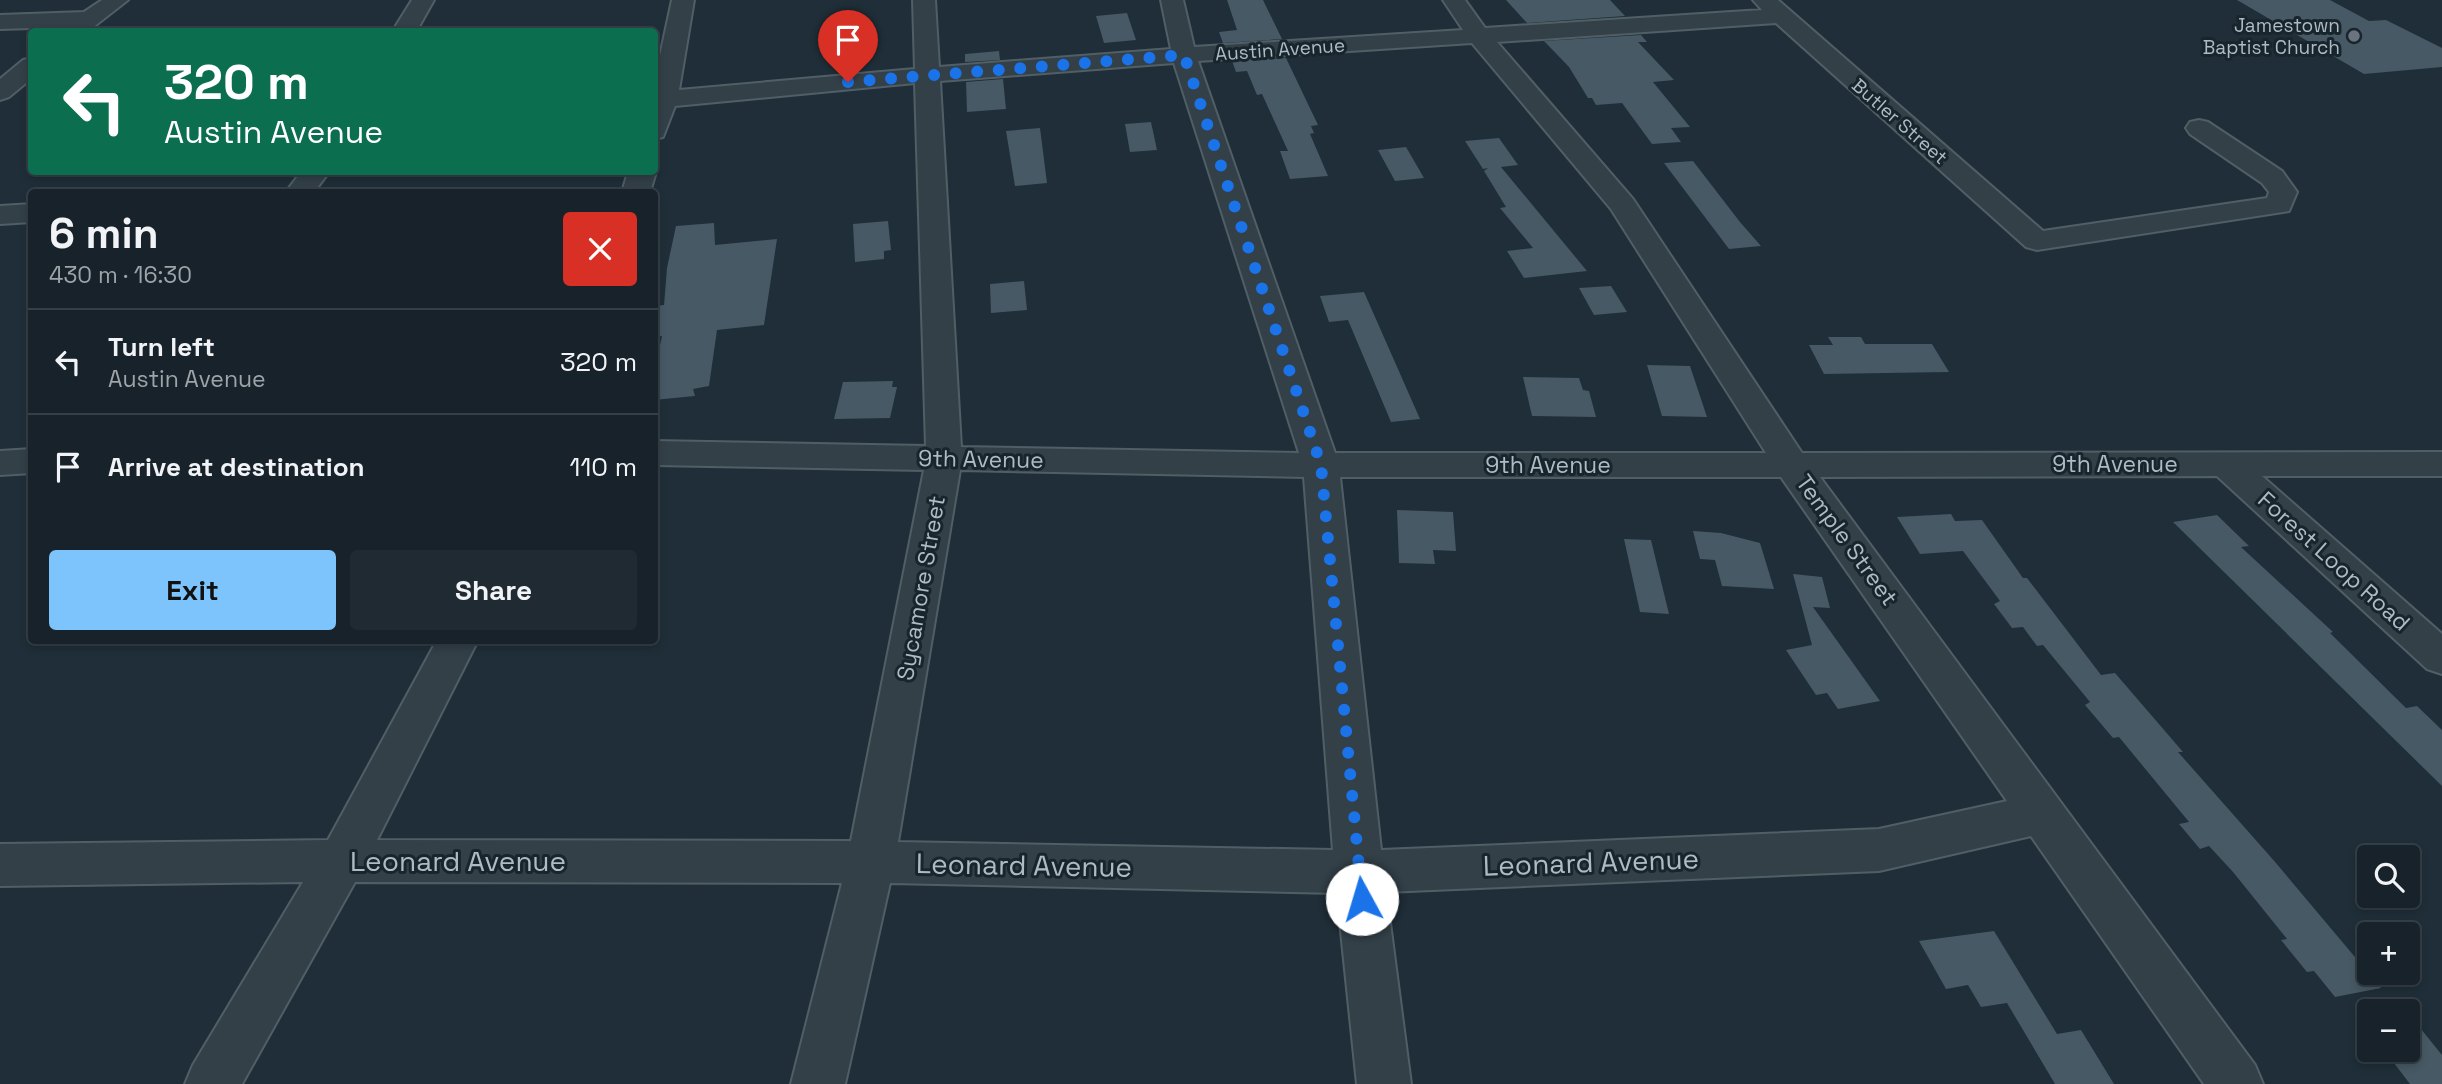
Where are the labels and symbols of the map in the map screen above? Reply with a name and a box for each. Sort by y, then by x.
pin [818,10,878,82]
place label: Jamestown Baptist Church [2203,13,2340,60]
marker: Jamestown Baptist Church [2346,28,2362,44]
street label: Austin Avenue [1214,32,1346,67]
street label: Butler Street [1847,73,1953,170]
street label: 9th Avenue [918,443,1044,475]
street label: 9th Avenue [2052,449,2178,479]
street label: 9th Avenue [1485,450,1611,480]
street label: Temple Street [1789,469,1905,611]
street label: Forest Loop Road [2252,485,2416,637]
street label: Sycamore Street [890,493,952,683]
street label: Leonard Avenue [1482,840,1700,884]
street label: Leonard Avenue [350,843,566,879]
street label: Leonard Avenue [916,845,1132,885]
position arrow [1325,862,1399,936]

